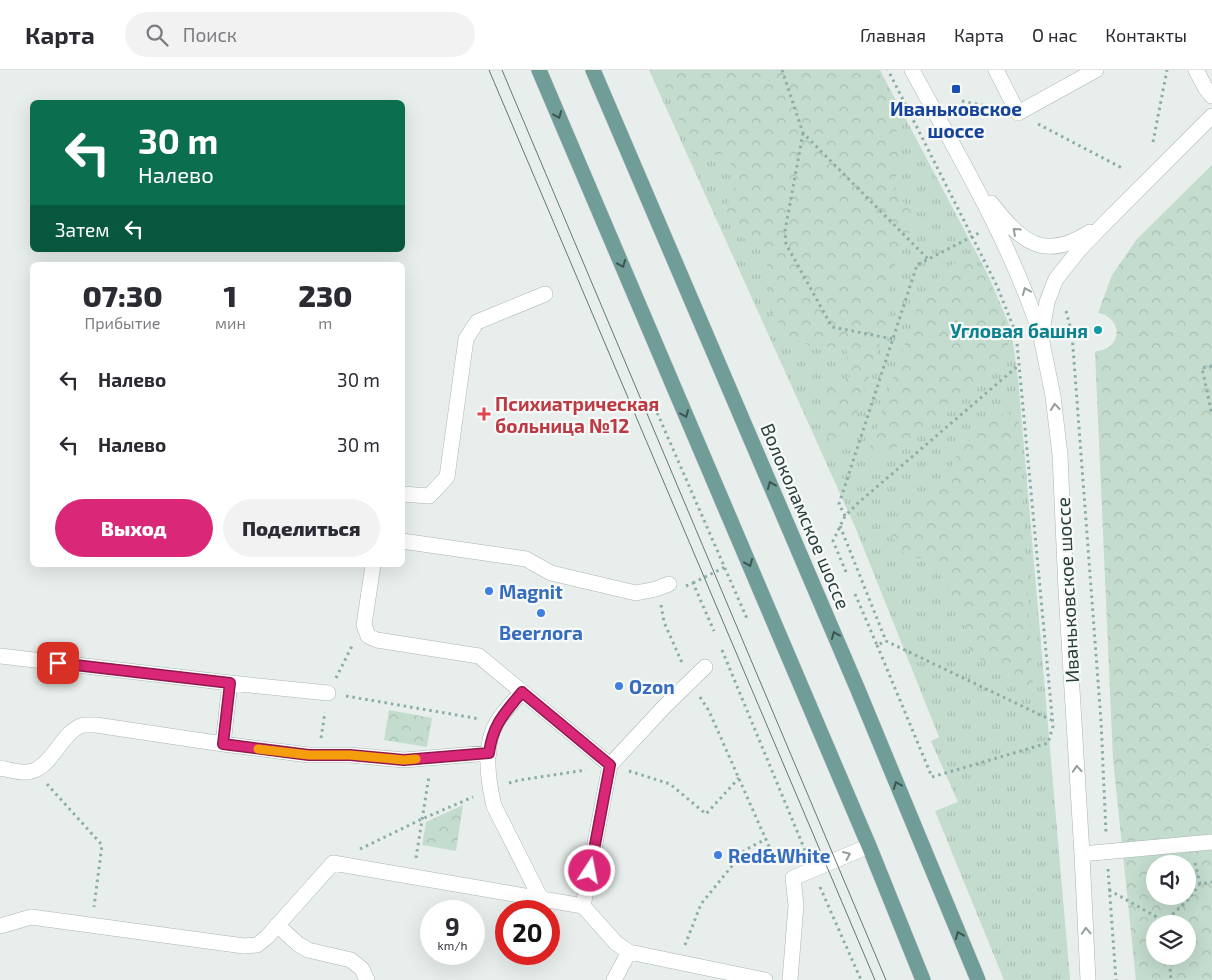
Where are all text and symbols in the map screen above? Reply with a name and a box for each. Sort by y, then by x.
search box [125,12,475,57]
text: Карта [25,20,95,49]
icon: search [143,21,171,49]
text: Поиск [183,23,237,46]
text: Главная [860,24,926,46]
text: Карта [954,24,1004,46]
text: О нас [1032,24,1077,46]
text: Контакты [1105,24,1187,46]
marker: Иваньковское шоссе [950,83,962,95]
place label: Иваньковское шоссе [890,97,1022,142]
one-way arrow [552,110,562,119]
text: 30 m [138,119,218,161]
icon: left [55,120,120,185]
text: Налево [138,161,214,187]
icon: left [120,215,148,243]
text: Затем [55,218,110,241]
one-way arrow [1012,227,1021,236]
one-way arrow [615,259,626,268]
text: 07:30 [82,277,163,313]
text: 1 [224,277,237,313]
text: 230 [298,277,352,313]
one-way arrow [1021,287,1032,296]
text: Прибытие [84,313,161,332]
text: мин [215,313,246,332]
text: m [318,313,332,332]
place label: Угловая башня [950,319,1088,342]
marker: Угловая башня [1092,324,1104,336]
icon: left [55,366,83,394]
text: Налево [98,368,166,391]
text: 30 m [337,368,380,391]
place label: Психиатрическая больница №12 [495,392,659,437]
one-way arrow [1049,402,1060,410]
marker: Психиатрическая больница №12 [477,407,491,421]
one-way arrow [679,409,690,418]
street label: Волоколамское шоссе [756,420,856,612]
icon: left [55,431,83,459]
text: Налево [98,433,166,456]
text: 30 m [337,433,380,456]
one-way arrow [766,481,777,490]
street label: Иваньковское шоссе [1051,496,1083,684]
button: Выход [55,499,213,557]
button: Поделиться [223,499,380,557]
one-way arrow [743,559,753,567]
place label: Magnit [499,580,563,603]
marker: Magnit [483,585,495,597]
marker: Beerлога [535,607,547,619]
place label: Beerлога [499,621,583,644]
one-way arrow [830,631,841,640]
pin [37,642,79,684]
icon: arrive [44,649,72,677]
place label: Ozon [629,675,675,698]
marker: Ozon [613,680,625,692]
one-way arrow [1071,765,1082,773]
one-way arrow [893,781,904,790]
position arrow [563,844,615,896]
place label: Red&White [728,844,831,867]
marker: Red&White [712,849,724,861]
one-way arrow [842,850,851,861]
map controls [1146,855,1196,965]
button: sound [1146,855,1196,905]
speed limit sign: 20 [495,900,560,965]
text: 9 [445,911,460,941]
button: layers [1146,915,1196,965]
one-way arrow [1080,927,1091,935]
one-way arrow [955,931,965,940]
text: km/h [438,938,467,952]

